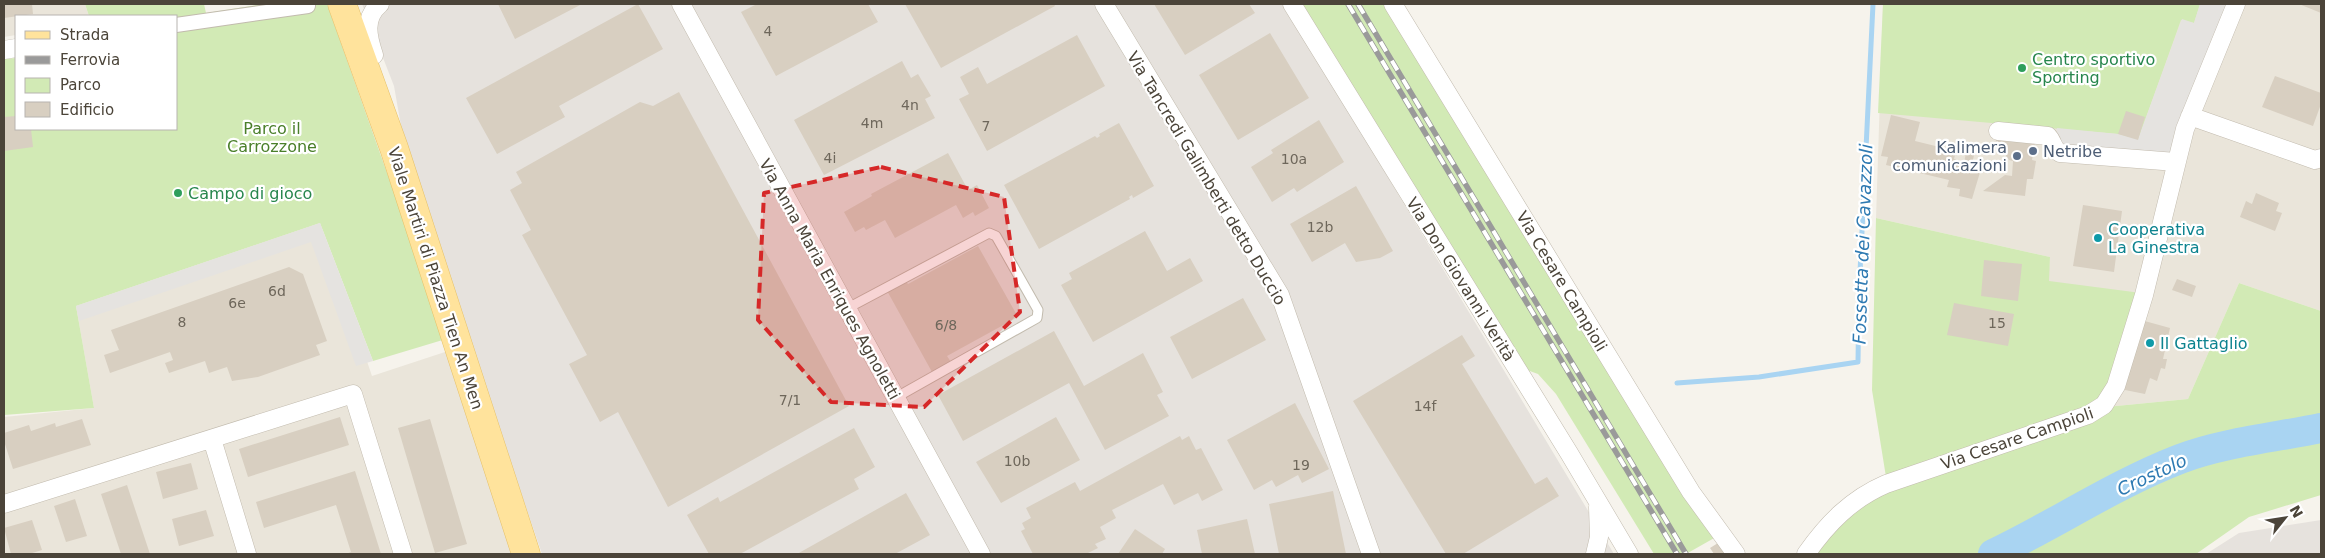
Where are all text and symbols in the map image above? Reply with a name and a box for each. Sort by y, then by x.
legend [15,15,178,130]
house number: 4 [764,23,773,39]
text: Strada [60,26,109,44]
street label: Via Tancredi Galimberti detto Duccio [1123,48,1290,308]
place label: Centro sportivo Sporting [2032,50,2155,87]
text: Ferrovia [60,51,120,69]
marker: Centro sportivo Sporting [2016,62,2028,74]
text: Parco [60,76,101,94]
house number: 4n [901,97,919,113]
text: Edificio [60,101,114,119]
house number: 4m [861,115,883,131]
house number: 7 [982,118,990,134]
park label: Parco il Carrozzone [227,119,317,156]
place label: Kalimera comunicazioni [1892,138,2007,175]
place label: Netribe [2043,142,2102,161]
water label: Fossetta dei Cavazzoli [1849,143,1876,345]
street label: Viale Martiri di Piazza Tien An Men [384,144,487,412]
marker: Netribe [2027,145,2039,157]
house number: 4i [824,150,836,166]
marker: Kalimera comunicazioni [2011,150,2023,162]
house number: 10a [1281,151,1307,167]
street label: Via Anna Maria Enriques Agnoletti [755,155,904,403]
place label: Campo di gioco [188,184,312,203]
marker: Campo di gioco [172,187,184,199]
street label: Via Don Giovanni Verità [1402,194,1519,365]
street label: Via Cesare Campioli [1512,208,1611,355]
house number: 12b [1307,219,1333,235]
place label: Cooperativa La Ginestra [2108,220,2205,257]
marker: Cooperativa La Ginestra [2092,232,2104,244]
house number: 6d [268,283,286,299]
house number: 6e [228,295,246,311]
house number: 8 [178,314,186,330]
house number: 15 [1988,315,2006,331]
house number: 6/8 [935,317,957,333]
place label: Il Gattaglio [2160,334,2248,353]
marker: Il Gattaglio [2144,337,2156,349]
house number: 7/1 [779,392,801,408]
house number: 14f [1414,398,1437,414]
street label: Via Cesare Campioli [1938,403,2096,474]
water label: Crostolo [2114,449,2190,500]
house number: 10b [1004,453,1030,469]
house number: 19 [1292,457,1310,473]
north arrow [2260,493,2310,543]
text: N [2286,502,2306,521]

